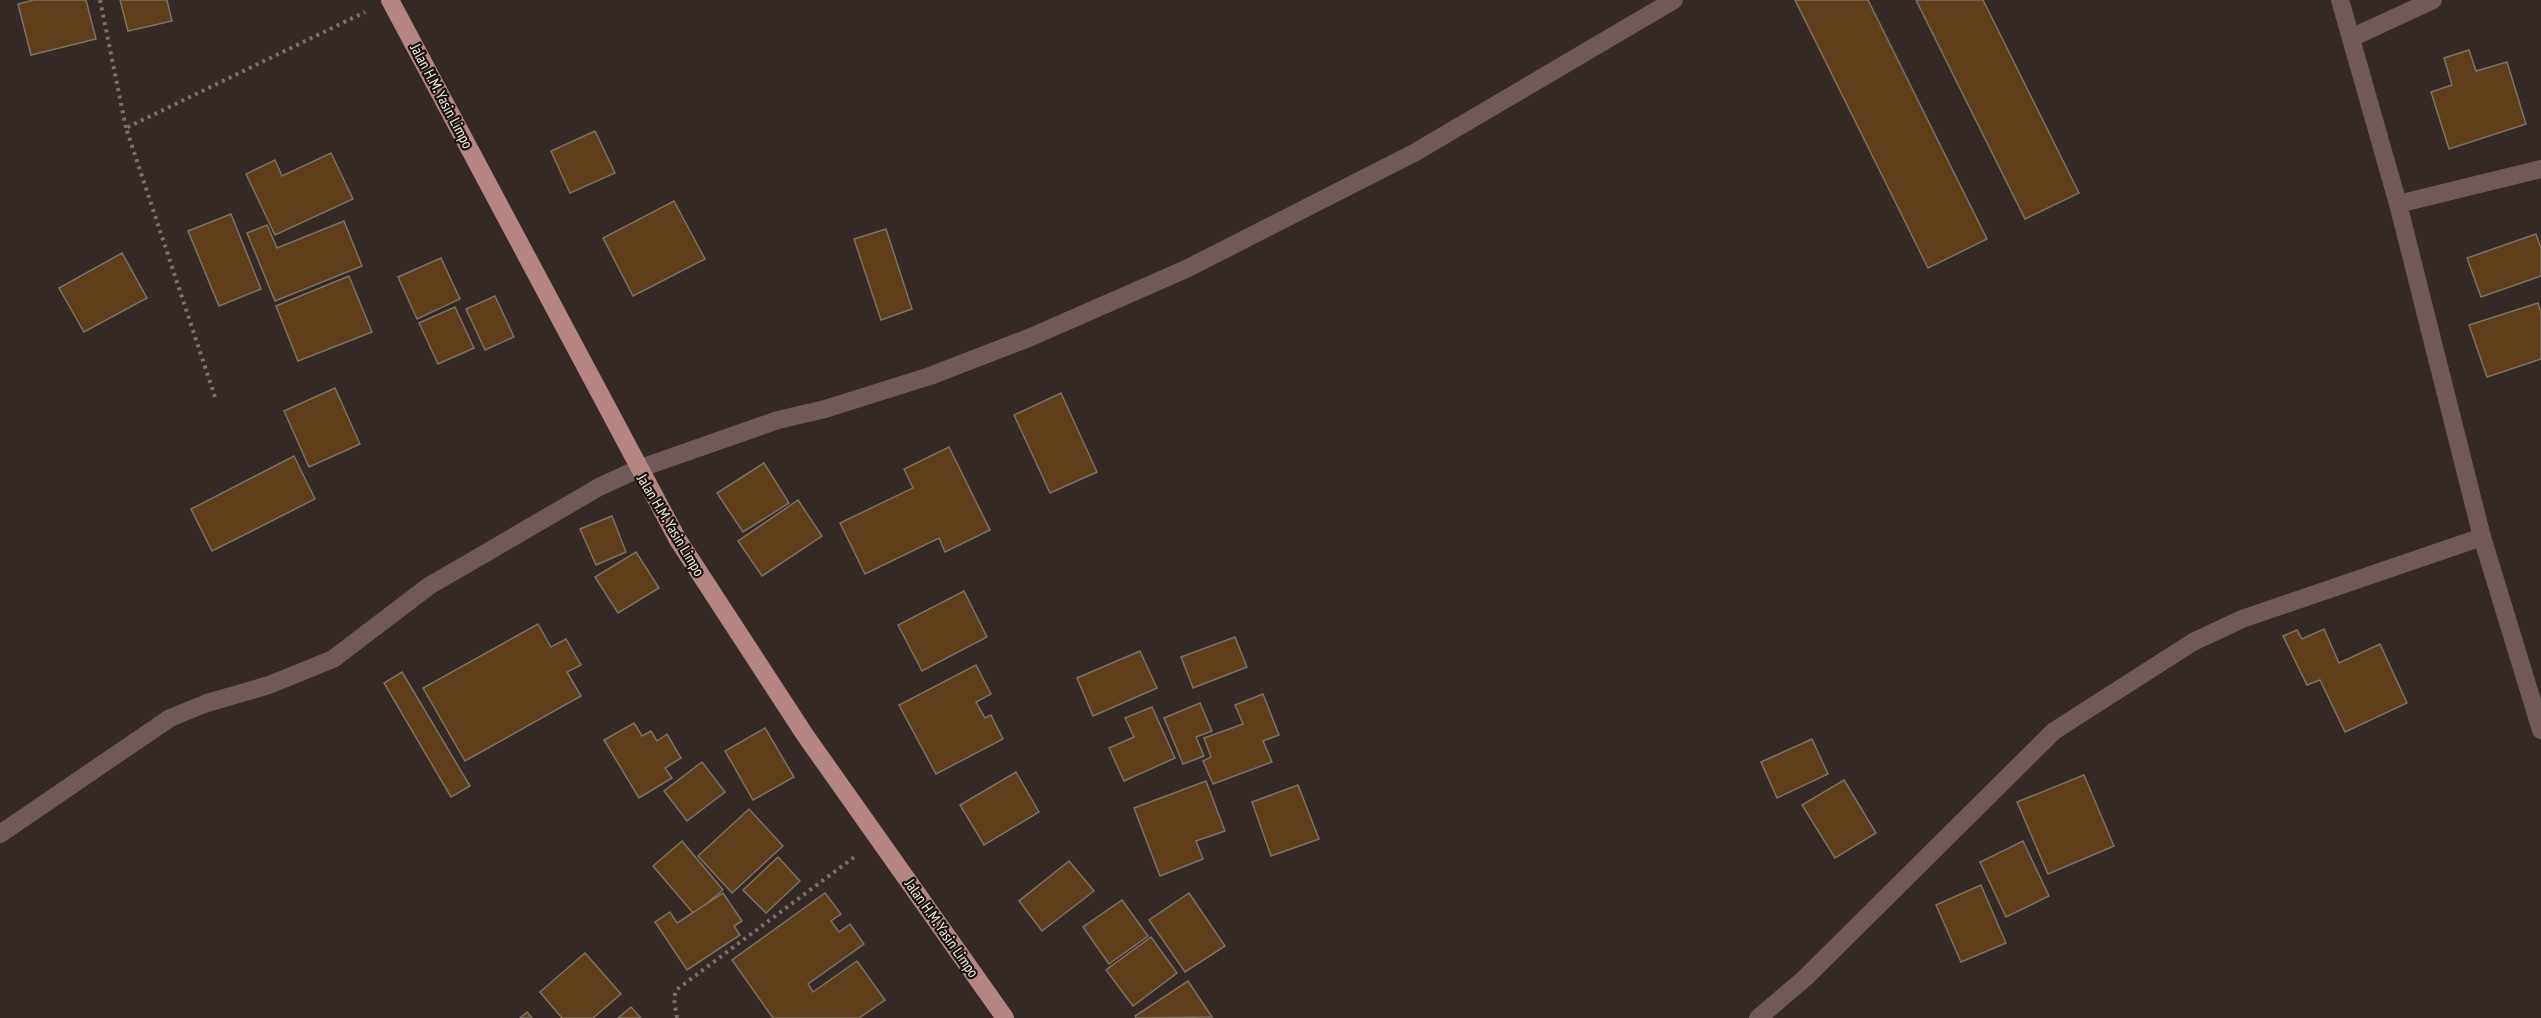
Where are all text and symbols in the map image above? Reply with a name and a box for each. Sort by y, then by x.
street label: Jalan H.M. Yasin Limpo [406,39,478,152]
street label: Jalan H.M. Yasin Limpo [632,470,709,580]
street label: Jalan H.M. Yasin Limpo [900,874,983,981]

